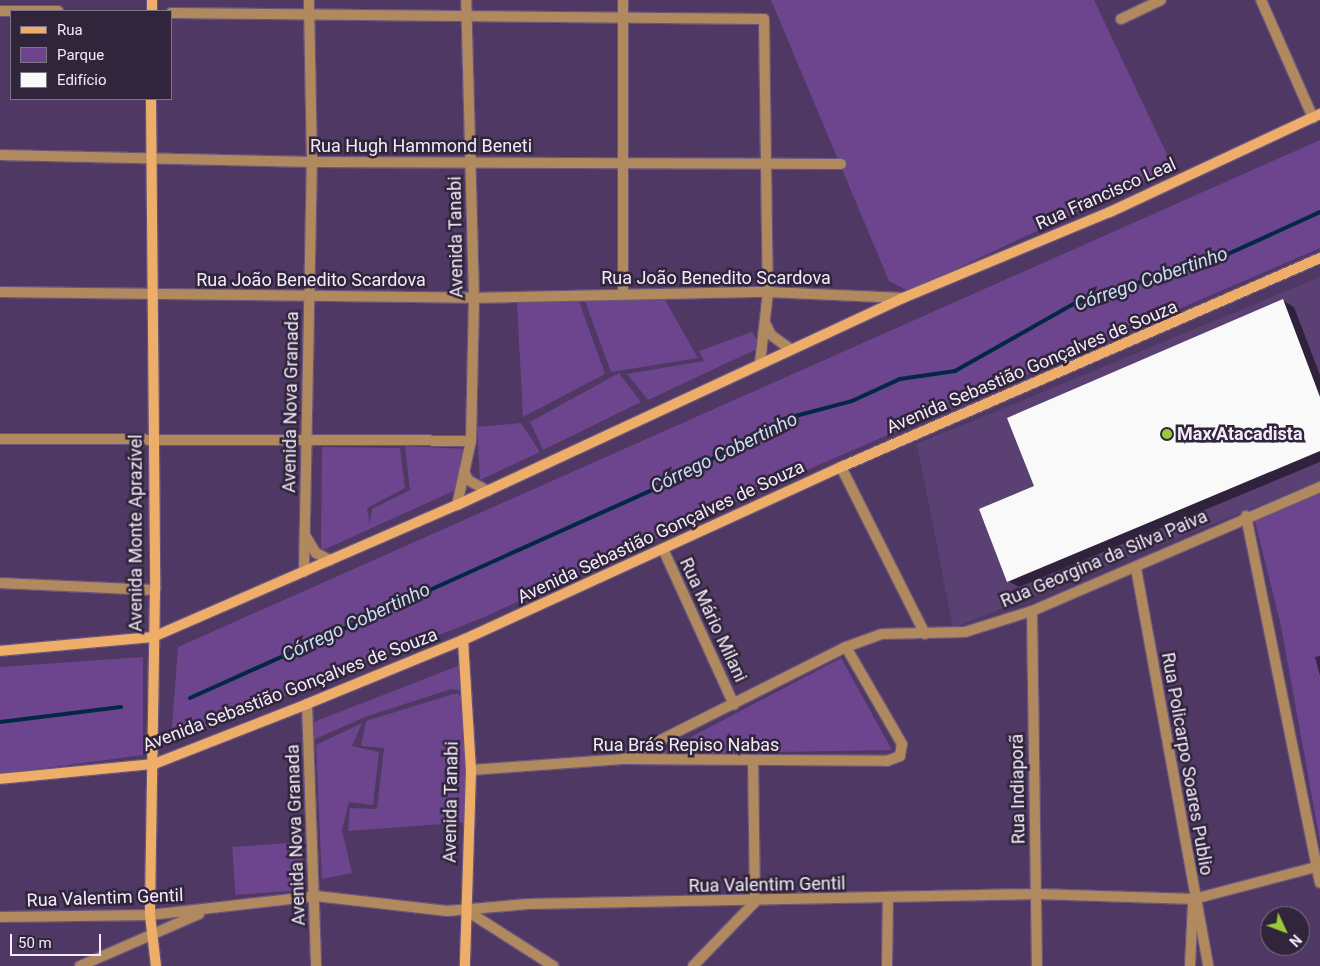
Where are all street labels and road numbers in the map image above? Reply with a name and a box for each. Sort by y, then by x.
street label: Rua Hugh Hammond Beneti [310,135,532,157]
street label: Rua Francisco Leal [1033,153,1179,235]
street label: Avenida Tanabi [444,176,468,298]
street label: Rua João Benedito Scardova [601,267,831,289]
street label: Rua João Benedito Scardova [196,269,426,291]
street label: Avenida Sebastião Gonçalves de Souza [883,296,1181,438]
street label: Avenida Nova Granada [279,311,303,493]
street label: Avenida Monte Aprazível [125,434,147,632]
street label: Avenida Sebastião Gonçalves de Souza [514,456,808,608]
street label: Rua Georgina da Silva Paiva [997,506,1211,612]
street label: Rua Mário Milani [675,554,751,686]
street label: Avenida Sebastião Gonçalves de Souza [140,624,440,756]
street label: Rua Policarpo Soares Publio [1157,651,1217,877]
street label: Rua Brás Repiso Nabas [593,734,779,756]
street label: Rua Indiaporã [1006,734,1030,844]
street label: Avenida Tanabi [439,741,463,863]
street label: Avenida Nova Granada [282,744,310,926]
street label: Rua Valentim Gentil [688,873,846,897]
street label: Rua Valentim Gentil [26,884,184,912]

